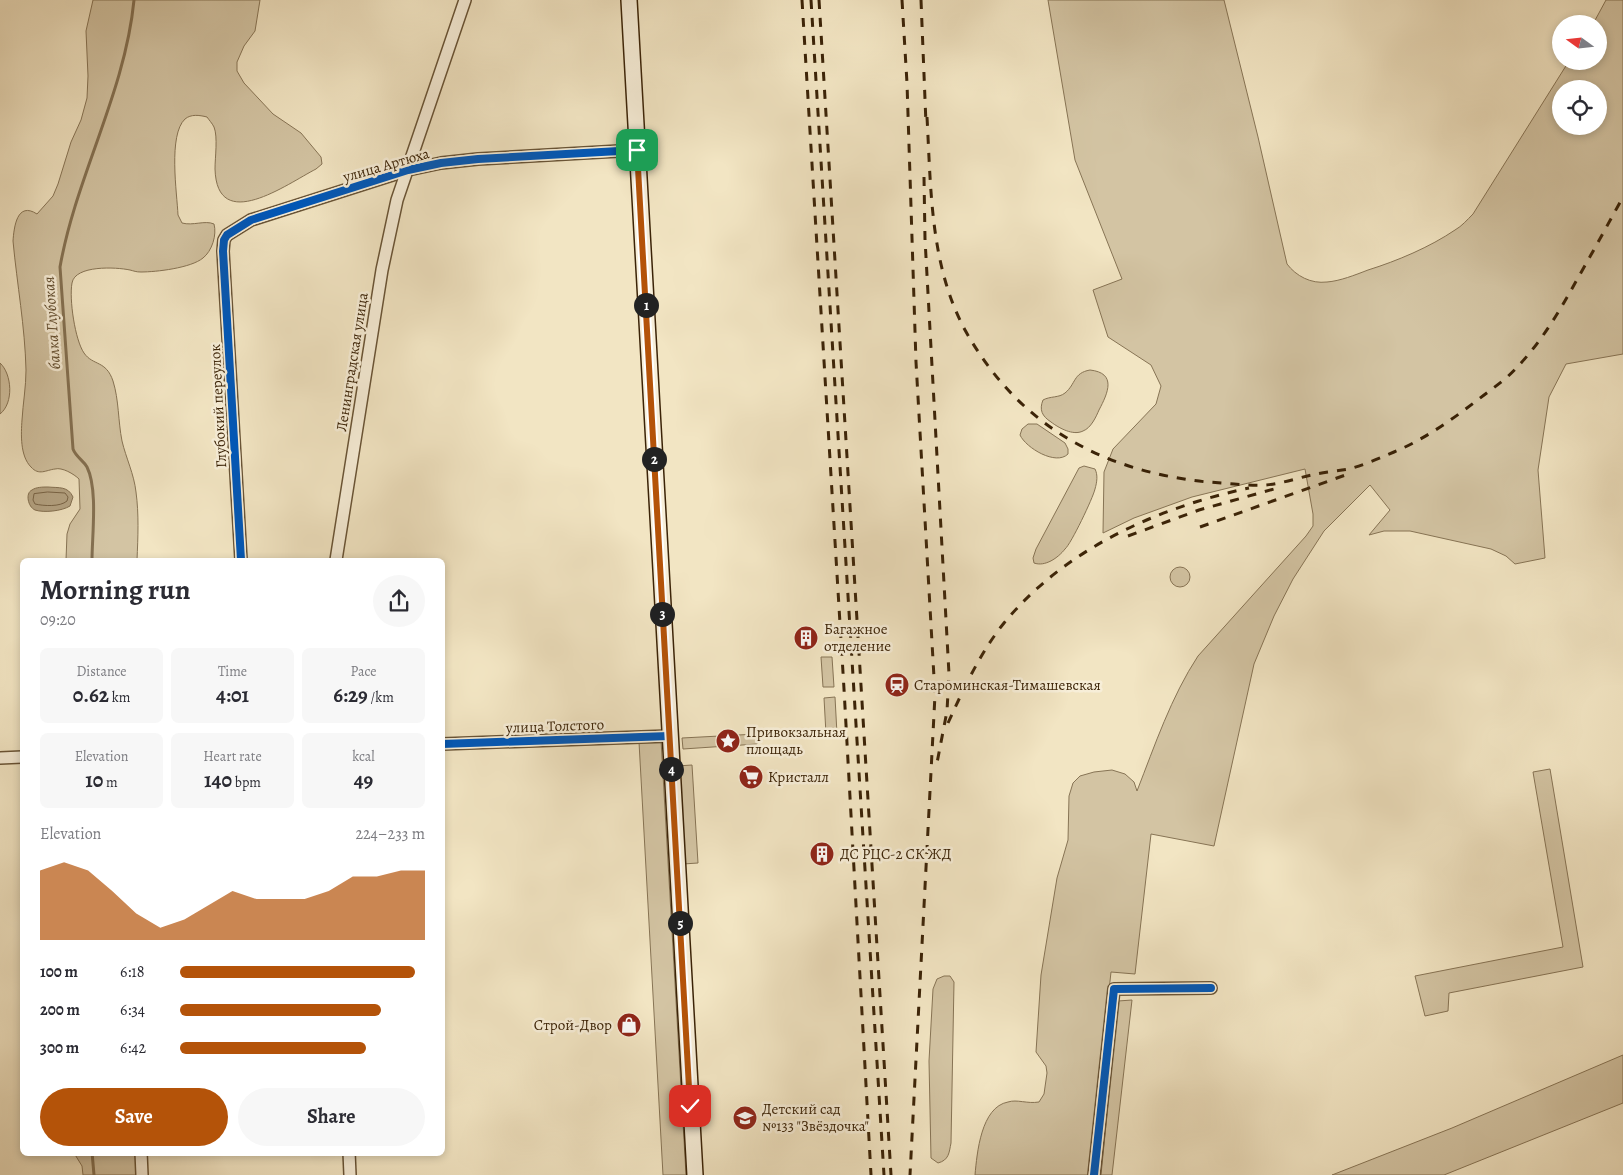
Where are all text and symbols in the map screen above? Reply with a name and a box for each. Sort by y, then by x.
north arrow [1552,15,1608,70]
map controls [1552,15,1607,135]
button: locate [1552,80,1607,135]
pin [616,129,658,171]
icon: arrive [623,136,651,164]
street label: улица Артюха [340,143,432,187]
water label: балка Глубокая [38,276,66,370]
street label: Ленинградская улица [331,291,373,433]
pin: 1 [634,292,658,318]
text: 1 [644,296,649,315]
street label: Глубокий переулок [205,343,231,469]
pin: 2 [642,446,666,472]
text: 2 [651,450,658,469]
text: Morning run [40,571,190,609]
button: share [373,575,425,627]
pin: 3 [650,602,674,626]
text: 3 [659,605,666,624]
text: 09:20 [40,609,76,631]
place label: Багажное отделение [824,619,891,656]
building icon: Багажное отделение [793,625,819,651]
text: Distance [76,662,127,681]
text: Time [218,662,247,681]
text: Pace [351,662,376,681]
station icon: Староминская-Тимашевская [884,672,910,698]
place label: Староминская-Тимашевская [914,675,1101,695]
text: 0.62 [73,681,109,709]
text: 4:01 [216,681,249,709]
text: 6:29 [333,681,368,709]
text: km [109,688,130,707]
text: /km [368,688,394,707]
street label: улица Толстого [505,714,604,738]
place label: Привокзальная площадь [746,722,846,759]
place icon: Привокзальная площадь [715,728,741,754]
text: Elevation [75,747,128,766]
text: Heart rate [203,747,262,766]
text: kcal [352,747,375,766]
pin: 4 [658,756,684,782]
text: 4 [668,760,675,779]
supermarket icon: Кристалл [738,764,764,790]
text: 10 [85,766,103,794]
text: 140 [204,766,232,794]
text: 49 [354,766,373,794]
place label: Кристалл [768,767,829,787]
text: m [103,773,118,792]
text: bpm [232,773,261,792]
text: Elevation [40,823,101,845]
text: 224–233 m [355,823,425,845]
building icon: ДС РЦС-2 СК ЖД [809,841,835,867]
place label: ДС РЦС-2 СК ЖД [840,844,951,864]
pin: 5 [668,910,692,936]
text: 5 [678,914,683,933]
text: 100 m [40,961,78,983]
text: 6:18 [120,961,144,983]
text: 200 m [40,999,80,1021]
text: 6:34 [120,999,145,1021]
shop icon: Строй-Двор [616,1012,642,1038]
place label: Строй-Двор [534,1015,612,1035]
text: 300 m [40,1037,79,1059]
text: 6:42 [120,1037,146,1059]
pin [669,1085,711,1127]
button: Save [40,1088,228,1146]
button: Share [238,1088,425,1146]
icon: check [676,1092,704,1120]
place label: Детский сад №133 "Звёздочка" [762,1099,869,1136]
school or university icon: Детский сад №133 "Звёздочка" [732,1105,758,1131]

